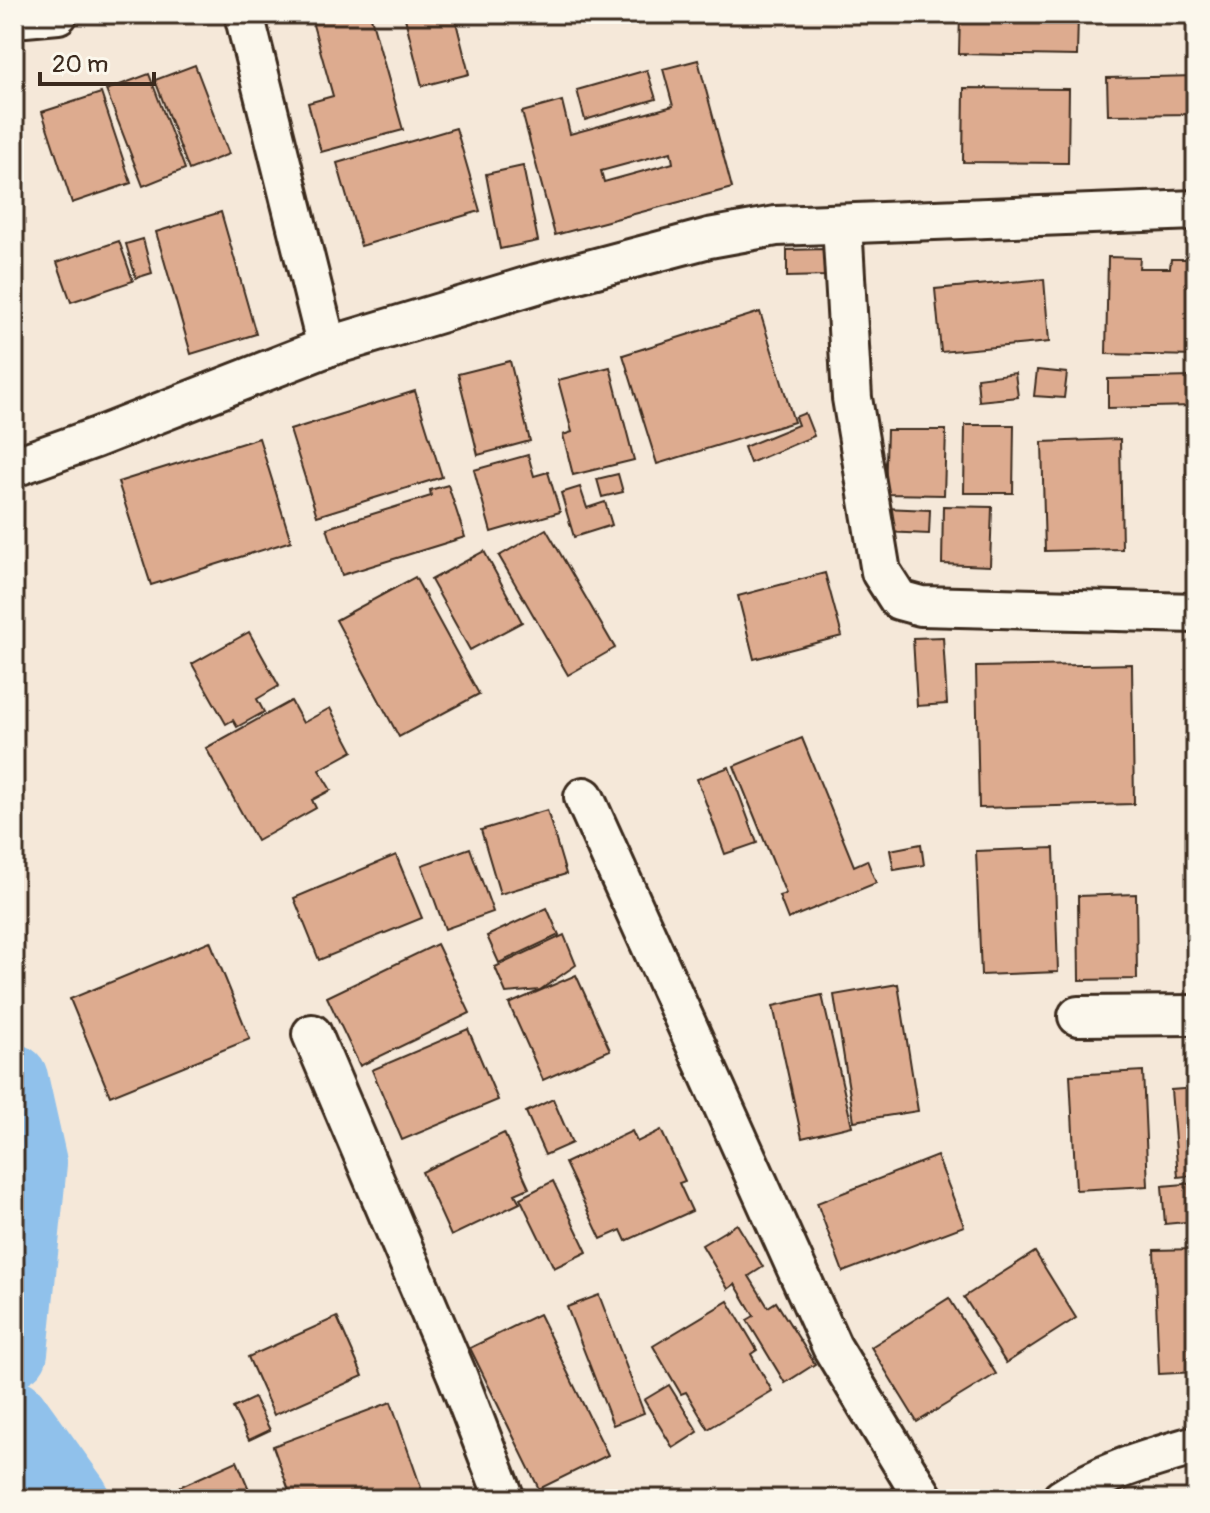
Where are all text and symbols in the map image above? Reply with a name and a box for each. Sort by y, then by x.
scale bar [40,36,154,86]
text: 20 m [52,50,108,79]

